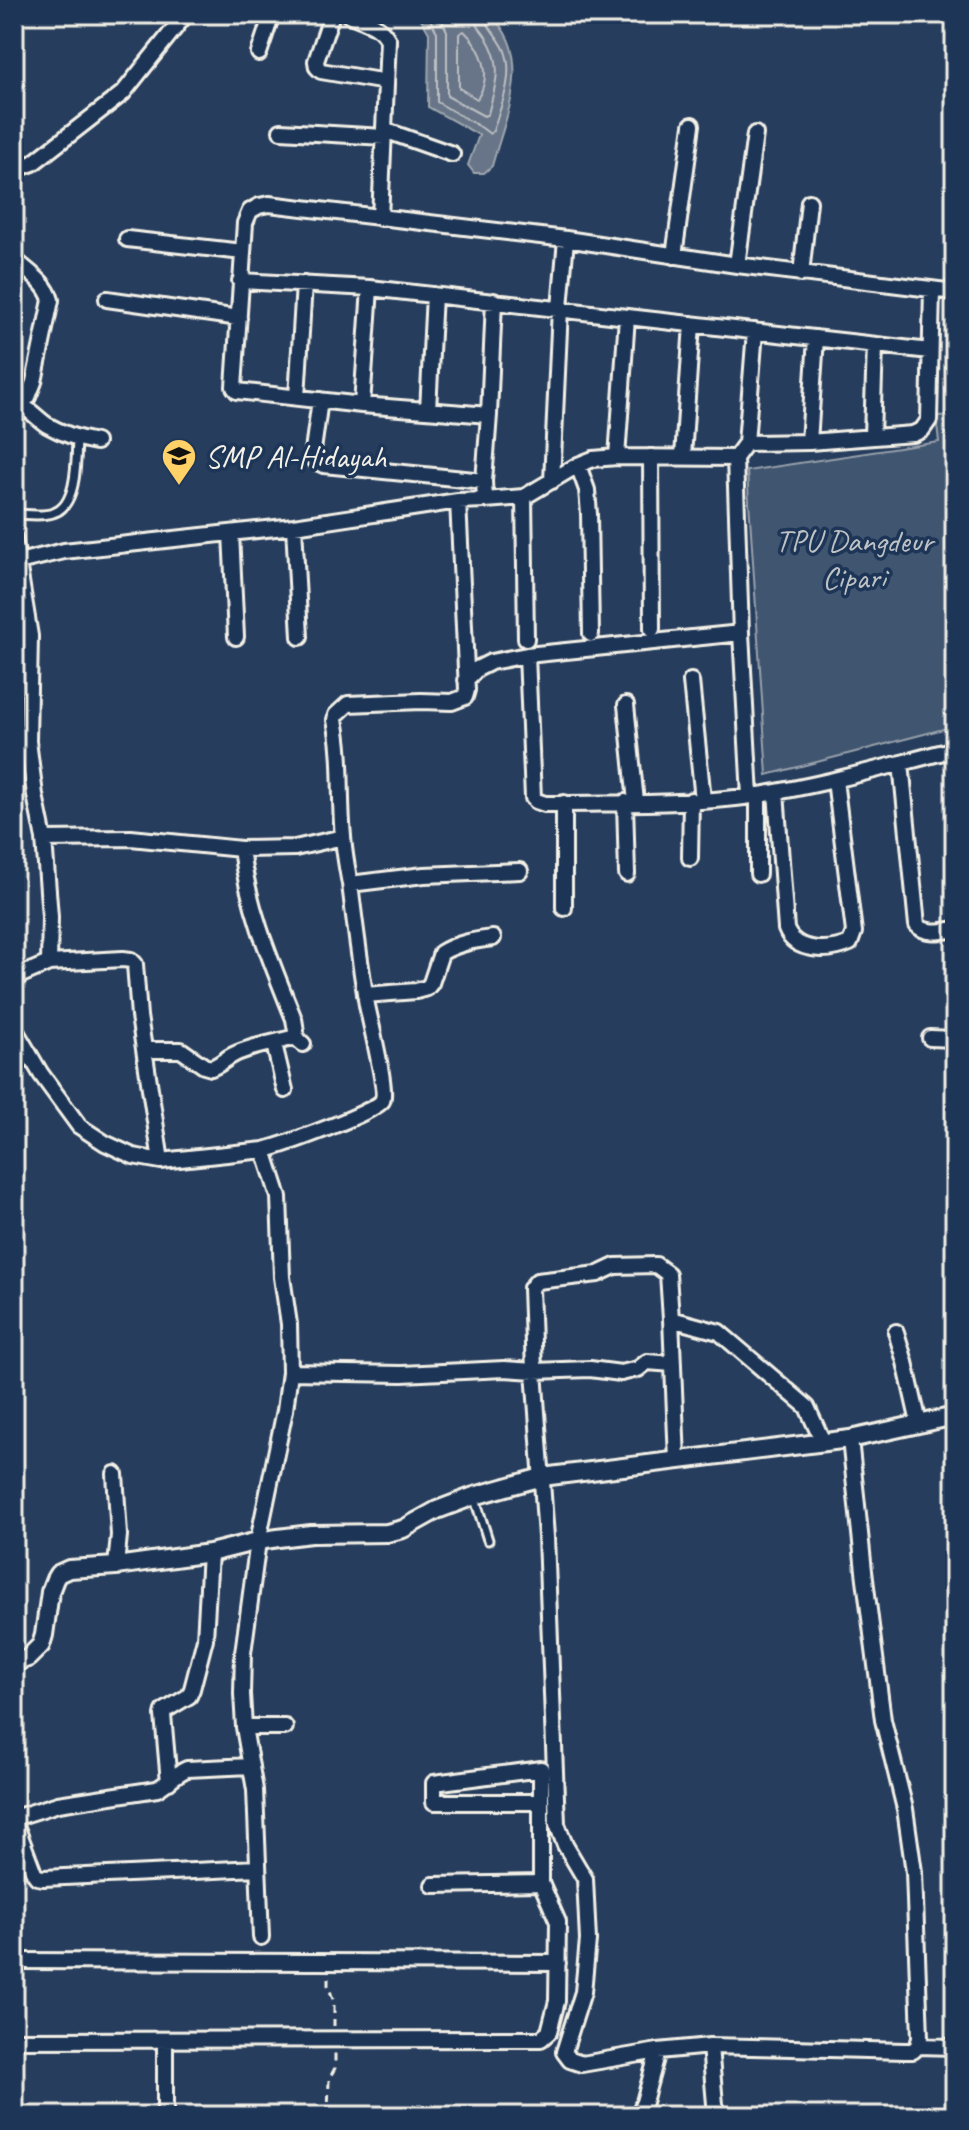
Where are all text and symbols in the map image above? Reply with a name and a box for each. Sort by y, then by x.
place label: SMP Al-Hidayah [205,436,387,477]
school or university icon: SMP Al-Hidayah [160,437,198,487]
park label: TPU Dangdeur Cipari [775,520,936,598]

